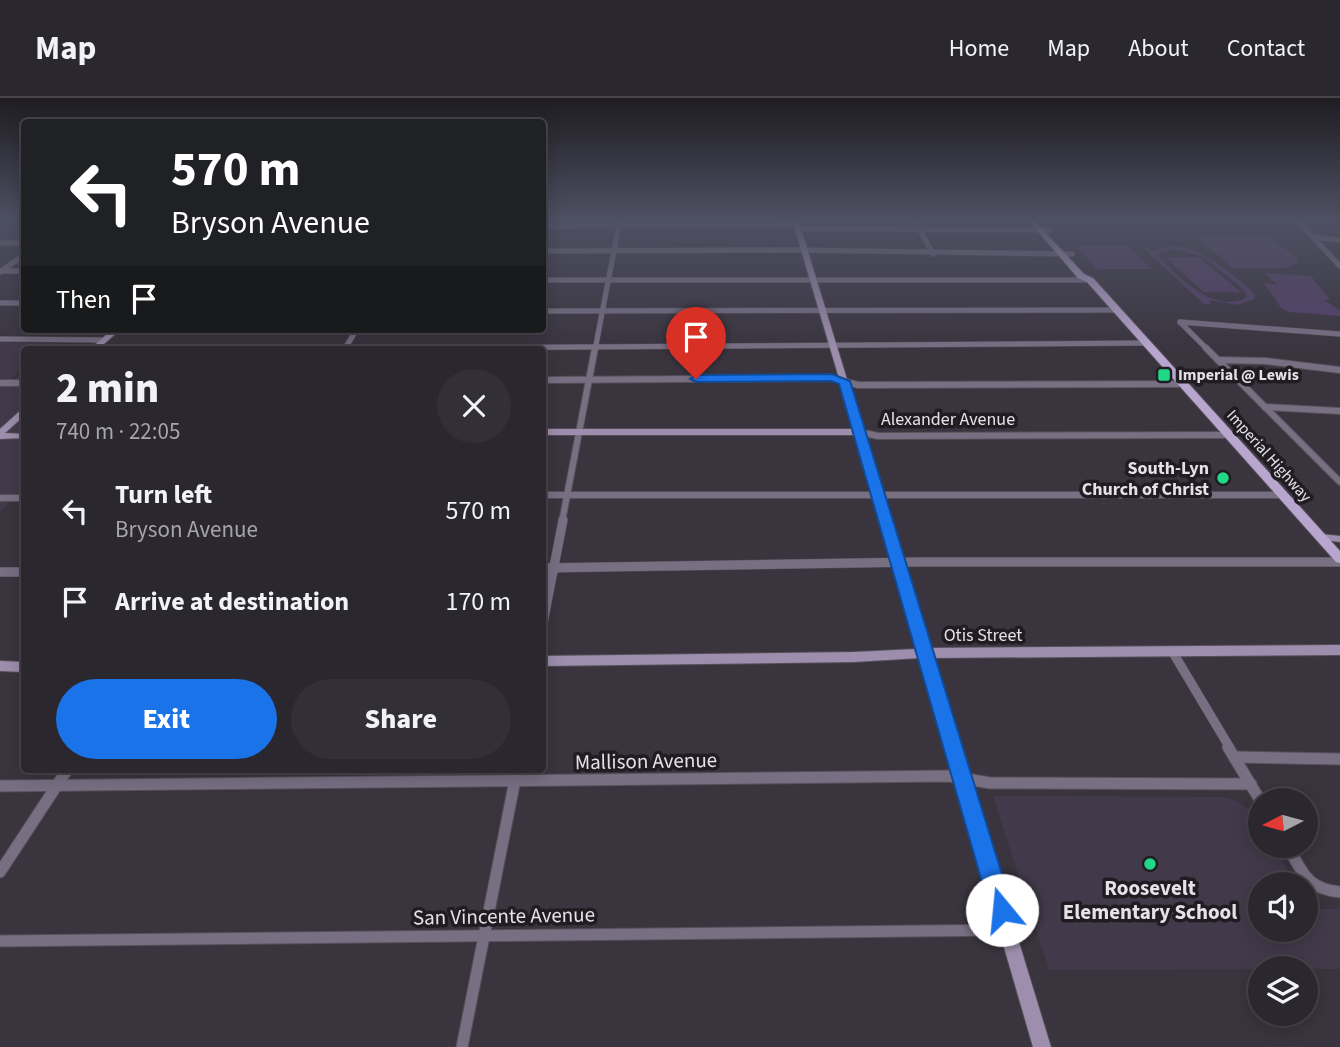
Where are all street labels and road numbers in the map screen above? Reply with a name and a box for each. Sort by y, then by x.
street label: Imperial Highway [1222,405,1317,507]
street label: Alexander Avenue [881,407,1015,432]
street label: Otis Street [944,623,1022,648]
street label: Mallison Avenue [575,745,717,777]
street label: San Vincente Avenue [413,899,595,933]

